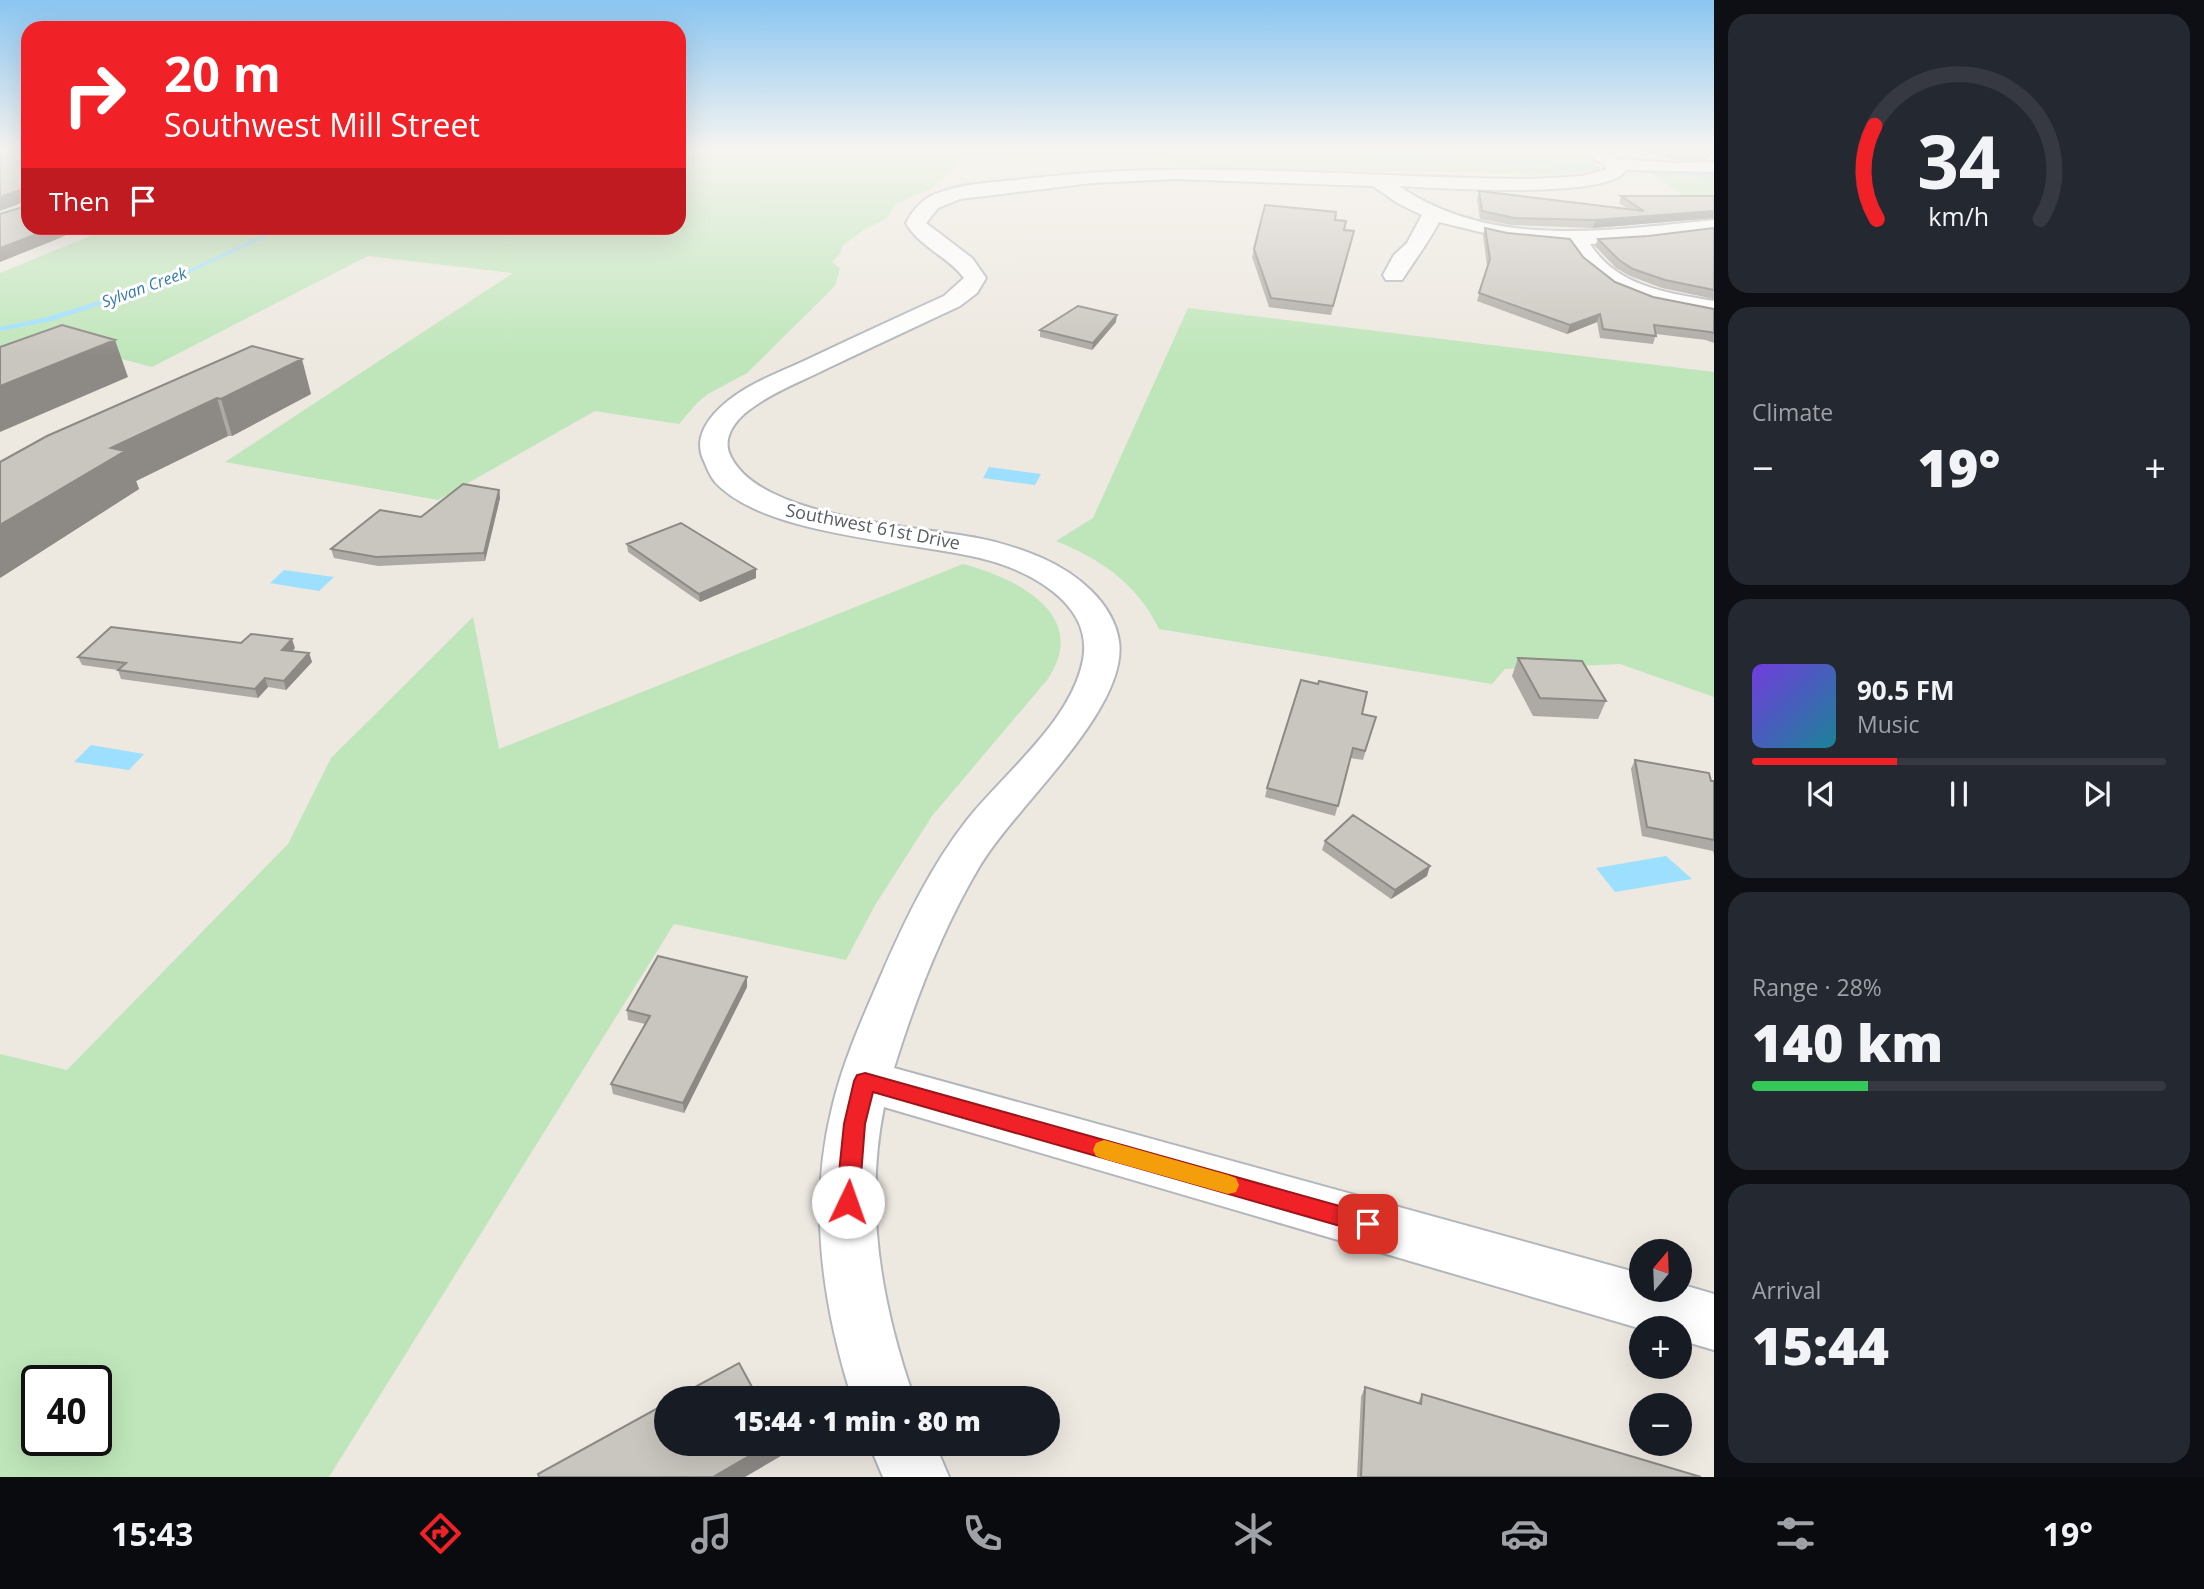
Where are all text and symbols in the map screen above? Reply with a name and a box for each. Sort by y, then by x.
text: 20 m [164,40,281,106]
icon: right [49,49,140,140]
text: Southwest Mill Street [164,103,480,146]
text: 34 [1917,112,2001,211]
icon: arrive [124,182,162,220]
text: Then [49,183,110,219]
text: km/h [1929,199,1989,233]
water label: Sylvan Creek [99,261,191,313]
text: Climate [1752,396,1833,428]
text: 19° [1918,431,2000,502]
text: − [1752,441,1774,493]
text: + [2144,441,2166,493]
street label: Southwest 61st Drive [784,497,962,555]
text: 90.5 FM [1857,672,1955,708]
text: Music [1857,708,1920,740]
icon: previous [1802,775,1840,813]
icon: pause [1940,775,1978,813]
icon: next [2078,775,2116,813]
text: Range · 28% [1752,971,1882,1003]
text: 140 km [1752,1006,1943,1077]
position arrow [811,1165,885,1239]
pin [1338,1194,1398,1254]
icon: arrive [1349,1205,1387,1243]
north arrow [1629,1239,1692,1302]
map controls [1629,1239,1692,1456]
text: Arrival [1752,1274,1821,1306]
text: 15:44 [1752,1309,1889,1380]
button: + [1629,1316,1692,1379]
speed limit sign: 40 [21,1365,112,1456]
button: − [1629,1393,1692,1456]
text: 15:44 · 1 min · 80 m [733,1403,981,1439]
icon: directions [416,1509,465,1558]
icon: music [687,1509,736,1558]
icon: phone [958,1509,1007,1558]
icon: climate [1229,1509,1278,1558]
icon: car [1500,1509,1549,1558]
icon: filters [1771,1509,1820,1558]
text: 15:43 [111,1512,193,1555]
text: 19° [2043,1512,2093,1555]

